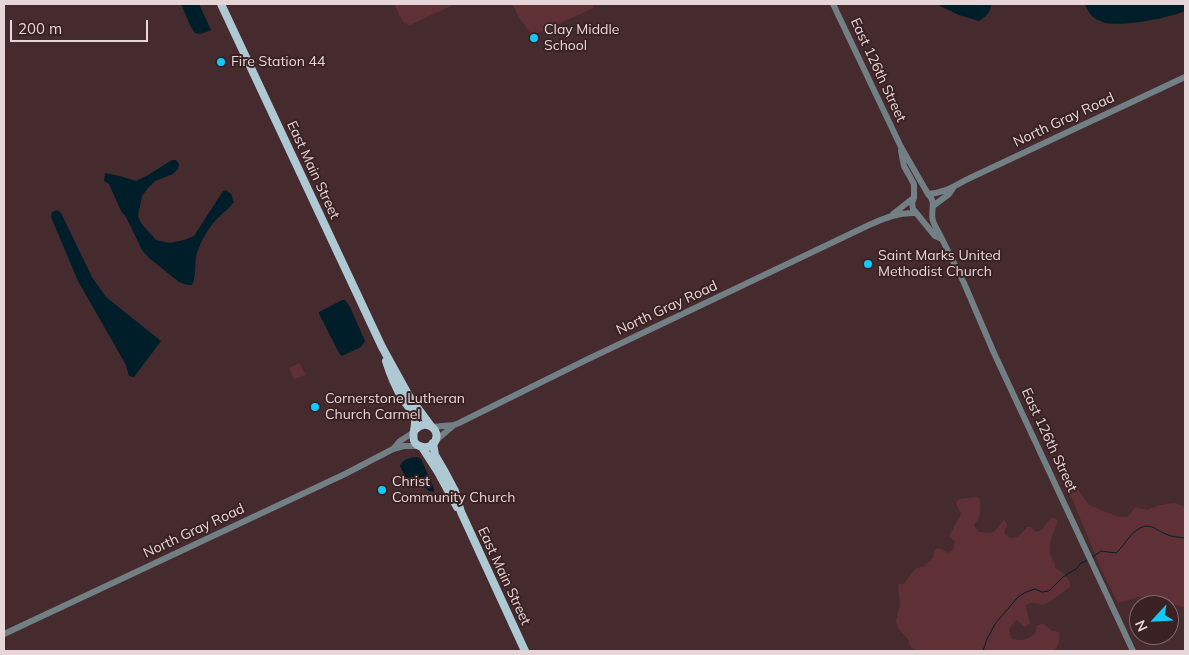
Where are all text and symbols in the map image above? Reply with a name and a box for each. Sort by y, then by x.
scale bar [12,10,150,42]
street label: East 126th Street [847,15,909,125]
text: 200 m [18,19,62,38]
place label: Clay Middle School [544,22,619,54]
marker: Clay Middle School [528,32,540,44]
place label: Fire Station 44 [231,54,325,70]
marker: Fire Station 44 [215,56,227,68]
street label: North Gray Road [1011,89,1117,151]
street label: East Main Street [283,118,343,222]
place label: Saint Marks United Methodist Church [878,248,1001,280]
marker: Saint Marks United Methodist Church [862,258,874,270]
street label: North Gray Road [614,277,720,339]
street label: East 126th Street [1018,385,1080,495]
place label: Cornerstone Lutheran Church Carmel [325,391,465,424]
marker: Cornerstone Lutheran Church Carmel [309,401,321,413]
place label: Christ Community Church [392,474,515,507]
marker: Christ Community Church [376,484,388,496]
street label: North Gray Road [141,500,247,562]
street label: East Main Street [474,524,534,628]
north arrow [1129,595,1179,645]
text: N [1131,617,1152,635]

